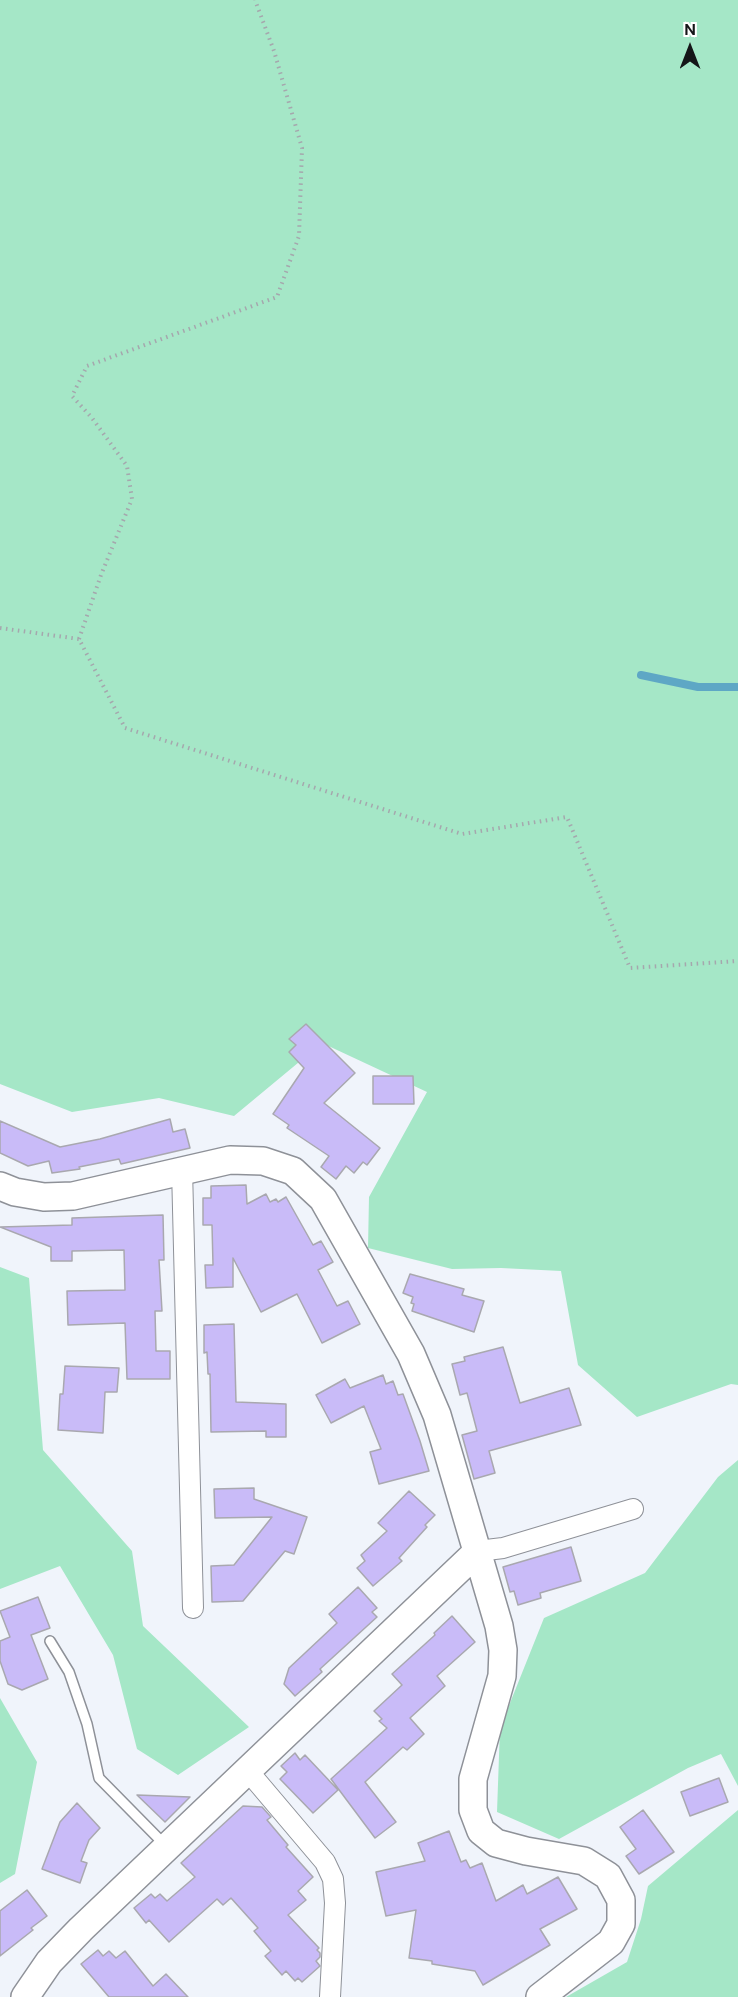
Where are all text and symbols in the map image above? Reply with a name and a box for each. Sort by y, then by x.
north arrow [660,18,720,78]
text: N [684,19,696,40]

